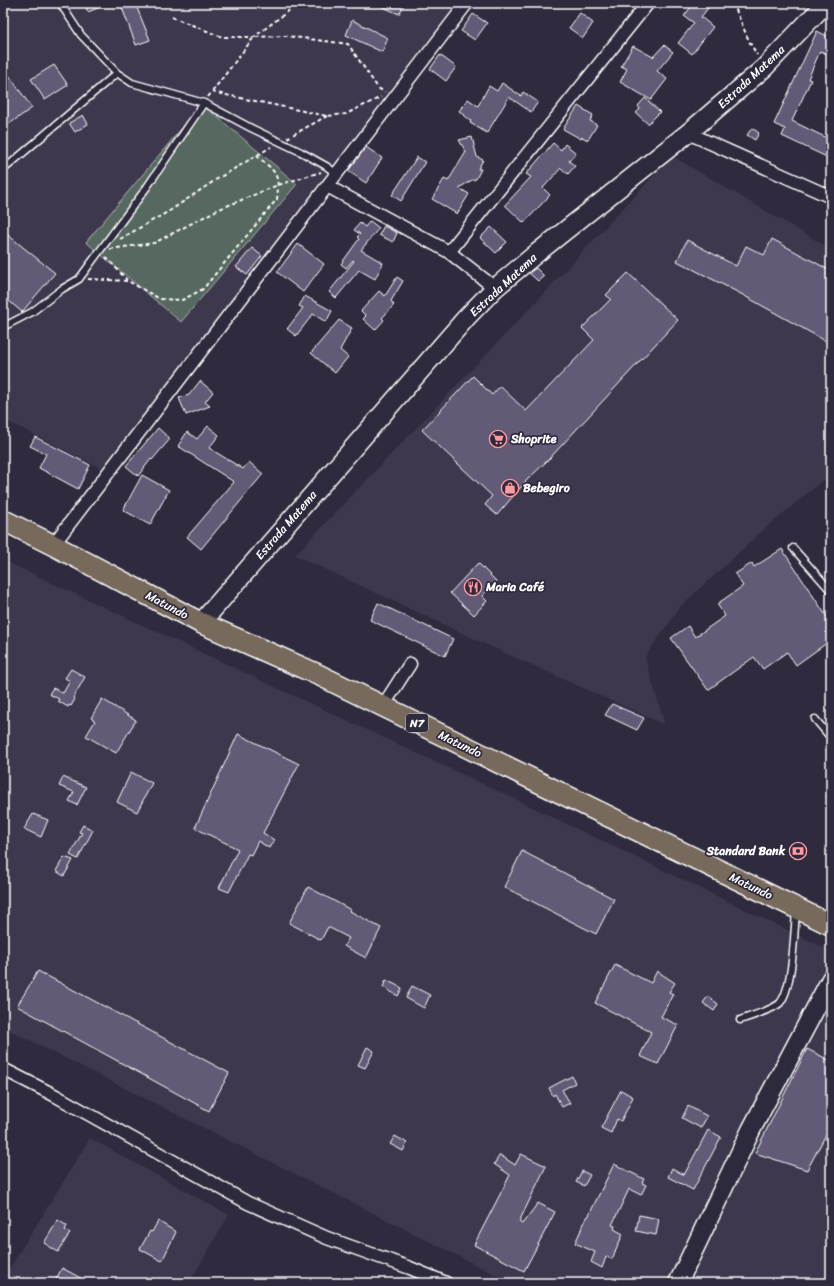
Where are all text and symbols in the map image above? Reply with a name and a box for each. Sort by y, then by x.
street label: Estrada Matema [712,39,791,114]
street label: Estrada Matema [464,247,543,322]
place label: Shoprite [510,428,557,450]
supermarket icon: Shoprite [488,429,508,449]
place label: Bebegiro [523,477,571,499]
shop icon: Bebegiro [500,478,520,498]
street label: Estrada Matema [249,484,323,565]
place label: Maria Café [485,576,545,598]
restaurant icon: Maria Café [463,577,483,597]
street label: Matundo [141,584,193,626]
road number: N7 [406,714,428,732]
street label: Matundo [434,724,486,764]
place label: Standard Bank [706,840,786,862]
bank icon: Standard Bank [788,841,808,861]
street label: Matundo [725,866,777,906]

